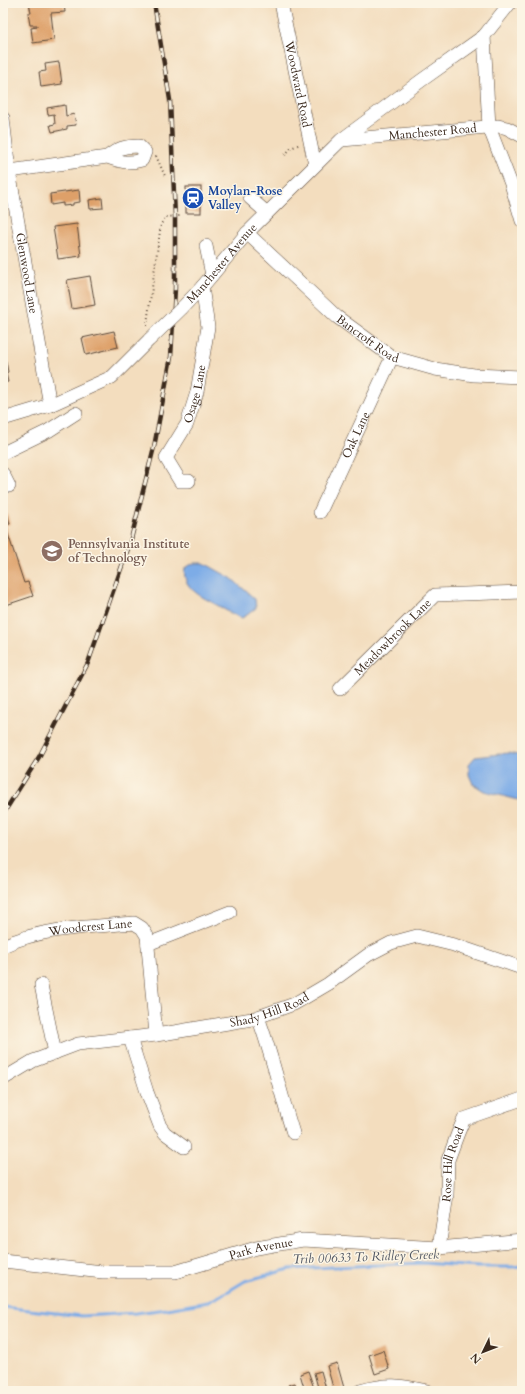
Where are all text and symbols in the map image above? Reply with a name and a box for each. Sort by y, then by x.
street label: Woodward Road [281,39,315,129]
street label: Manchester Road [388,120,478,144]
place label: Moylan-Rose Valley [208,183,282,213]
station icon: Moylan-Rose Valley [180,185,206,211]
street label: Manchester Avenue [183,220,260,307]
street label: Glenwood Lane [12,231,42,315]
street label: Bancroft Road [333,311,401,367]
street label: Osage Lane [180,364,209,425]
street label: Oak Lane [338,409,374,461]
place label: Pennsylvania Institute of Technology [68,536,190,566]
school or university icon: Pennsylvania Institute of Technology [39,538,65,564]
street label: Meadowbrook Lane [350,595,435,679]
street label: Woodcrest Lane [47,915,133,940]
street label: Shady Hill Road [229,989,312,1031]
street label: Rose Hill Road [438,1124,468,1203]
street label: Park Avenue [227,1234,294,1264]
water label: Trib 00633 To Ridley Creek [292,1245,440,1269]
north arrow [463,1332,503,1372]
text: N [467,1350,485,1367]

